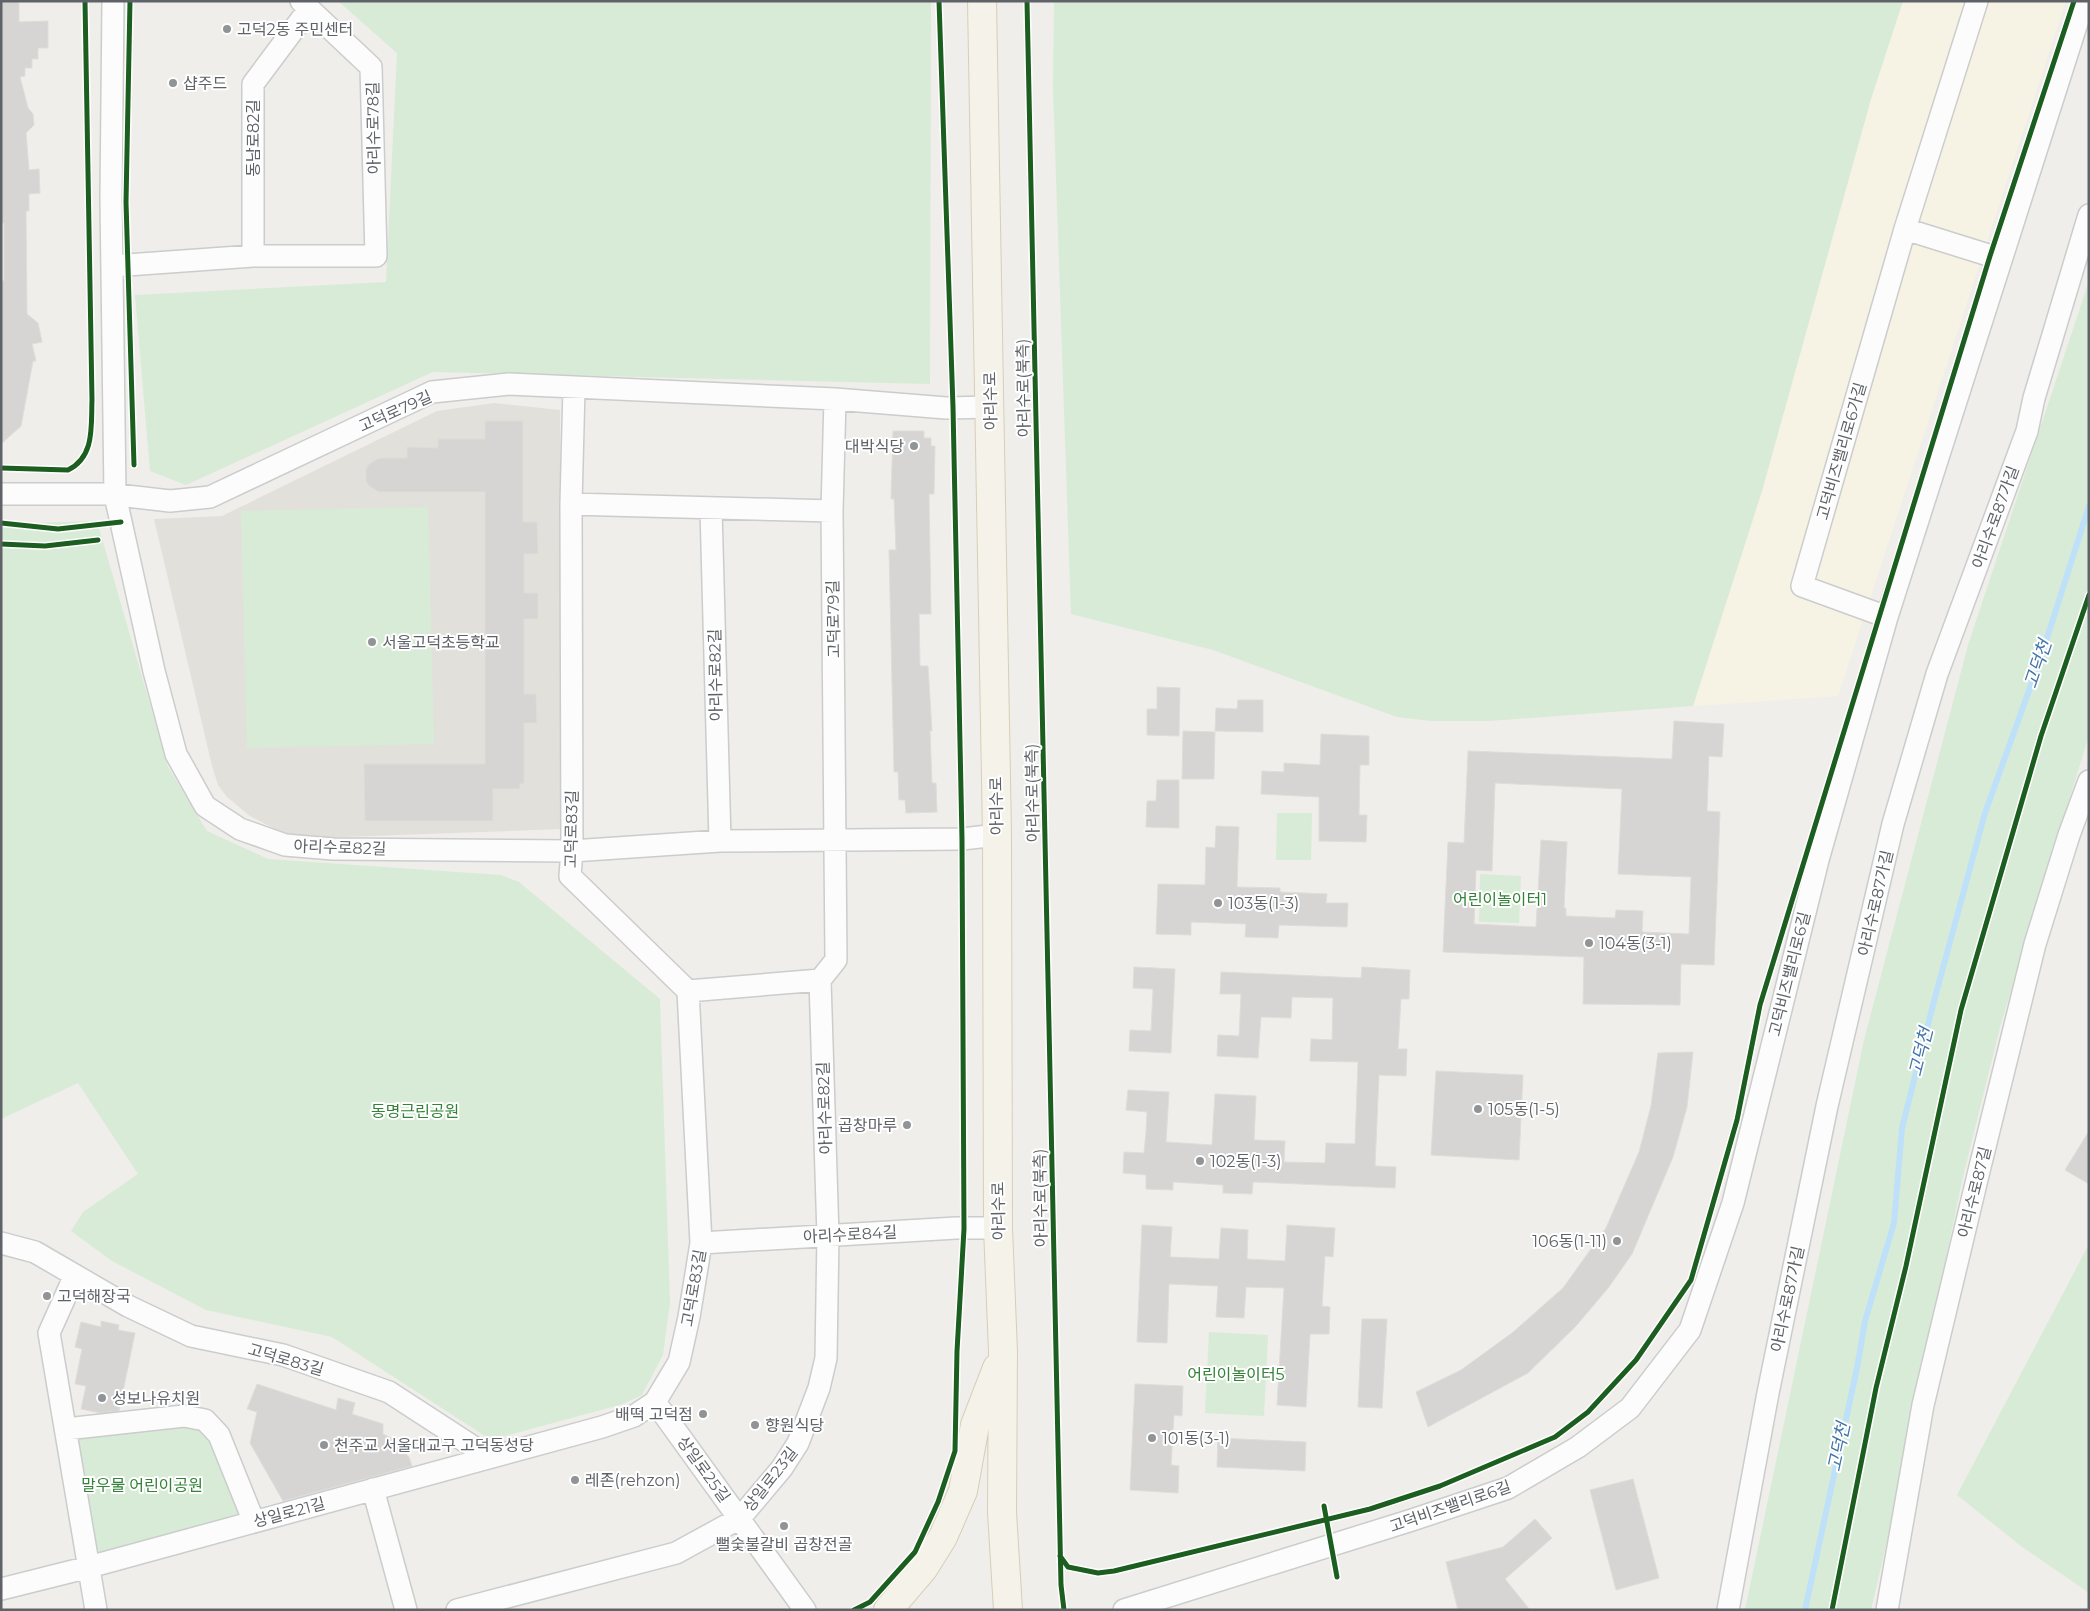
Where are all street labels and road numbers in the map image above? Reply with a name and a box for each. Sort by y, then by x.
street label: 아리수로78길 [363,81,384,175]
street label: 동남로82길 [244,99,263,177]
street label: 아리수로(북측) [1013,338,1034,438]
street label: 아리수로 [980,371,1001,431]
street label: 고덕비즈밸리로6가길 [1813,380,1870,522]
street label: 고덕로79길 [356,387,435,436]
street label: 아리수로87가길 [1968,463,2023,571]
street label: 고덕로79길 [823,580,844,658]
street label: 아리수로82길 [705,628,726,722]
street label: 아리수로(북측) [1022,743,1043,843]
street label: 아리수로 [986,776,1007,836]
street label: 고덕로83길 [561,790,582,868]
street label: 아리수로82길 [293,836,387,859]
street label: 아리수로87가길 [1854,848,1897,958]
street label: 고덕비즈밸리로6길 [1765,910,1814,1038]
street label: 아리수로82길 [813,1061,836,1155]
street label: 아리수로87길 [1954,1145,1995,1240]
street label: 아리수로(북측) [1030,1148,1051,1248]
street label: 아리수로 [988,1181,1009,1241]
street label: 아리수로84길 [802,1223,898,1246]
street label: 아리수로87가길 [1767,1244,1808,1354]
street label: 고덕로83길 [677,1248,710,1328]
street label: 고덕로83길 [246,1340,326,1379]
street label: 상일로25길 [673,1433,734,1506]
street label: 상일로23길 [739,1443,802,1515]
street label: 고덕비즈밸리로6길 [1387,1477,1514,1536]
street label: 상일로21길 [251,1494,327,1531]

